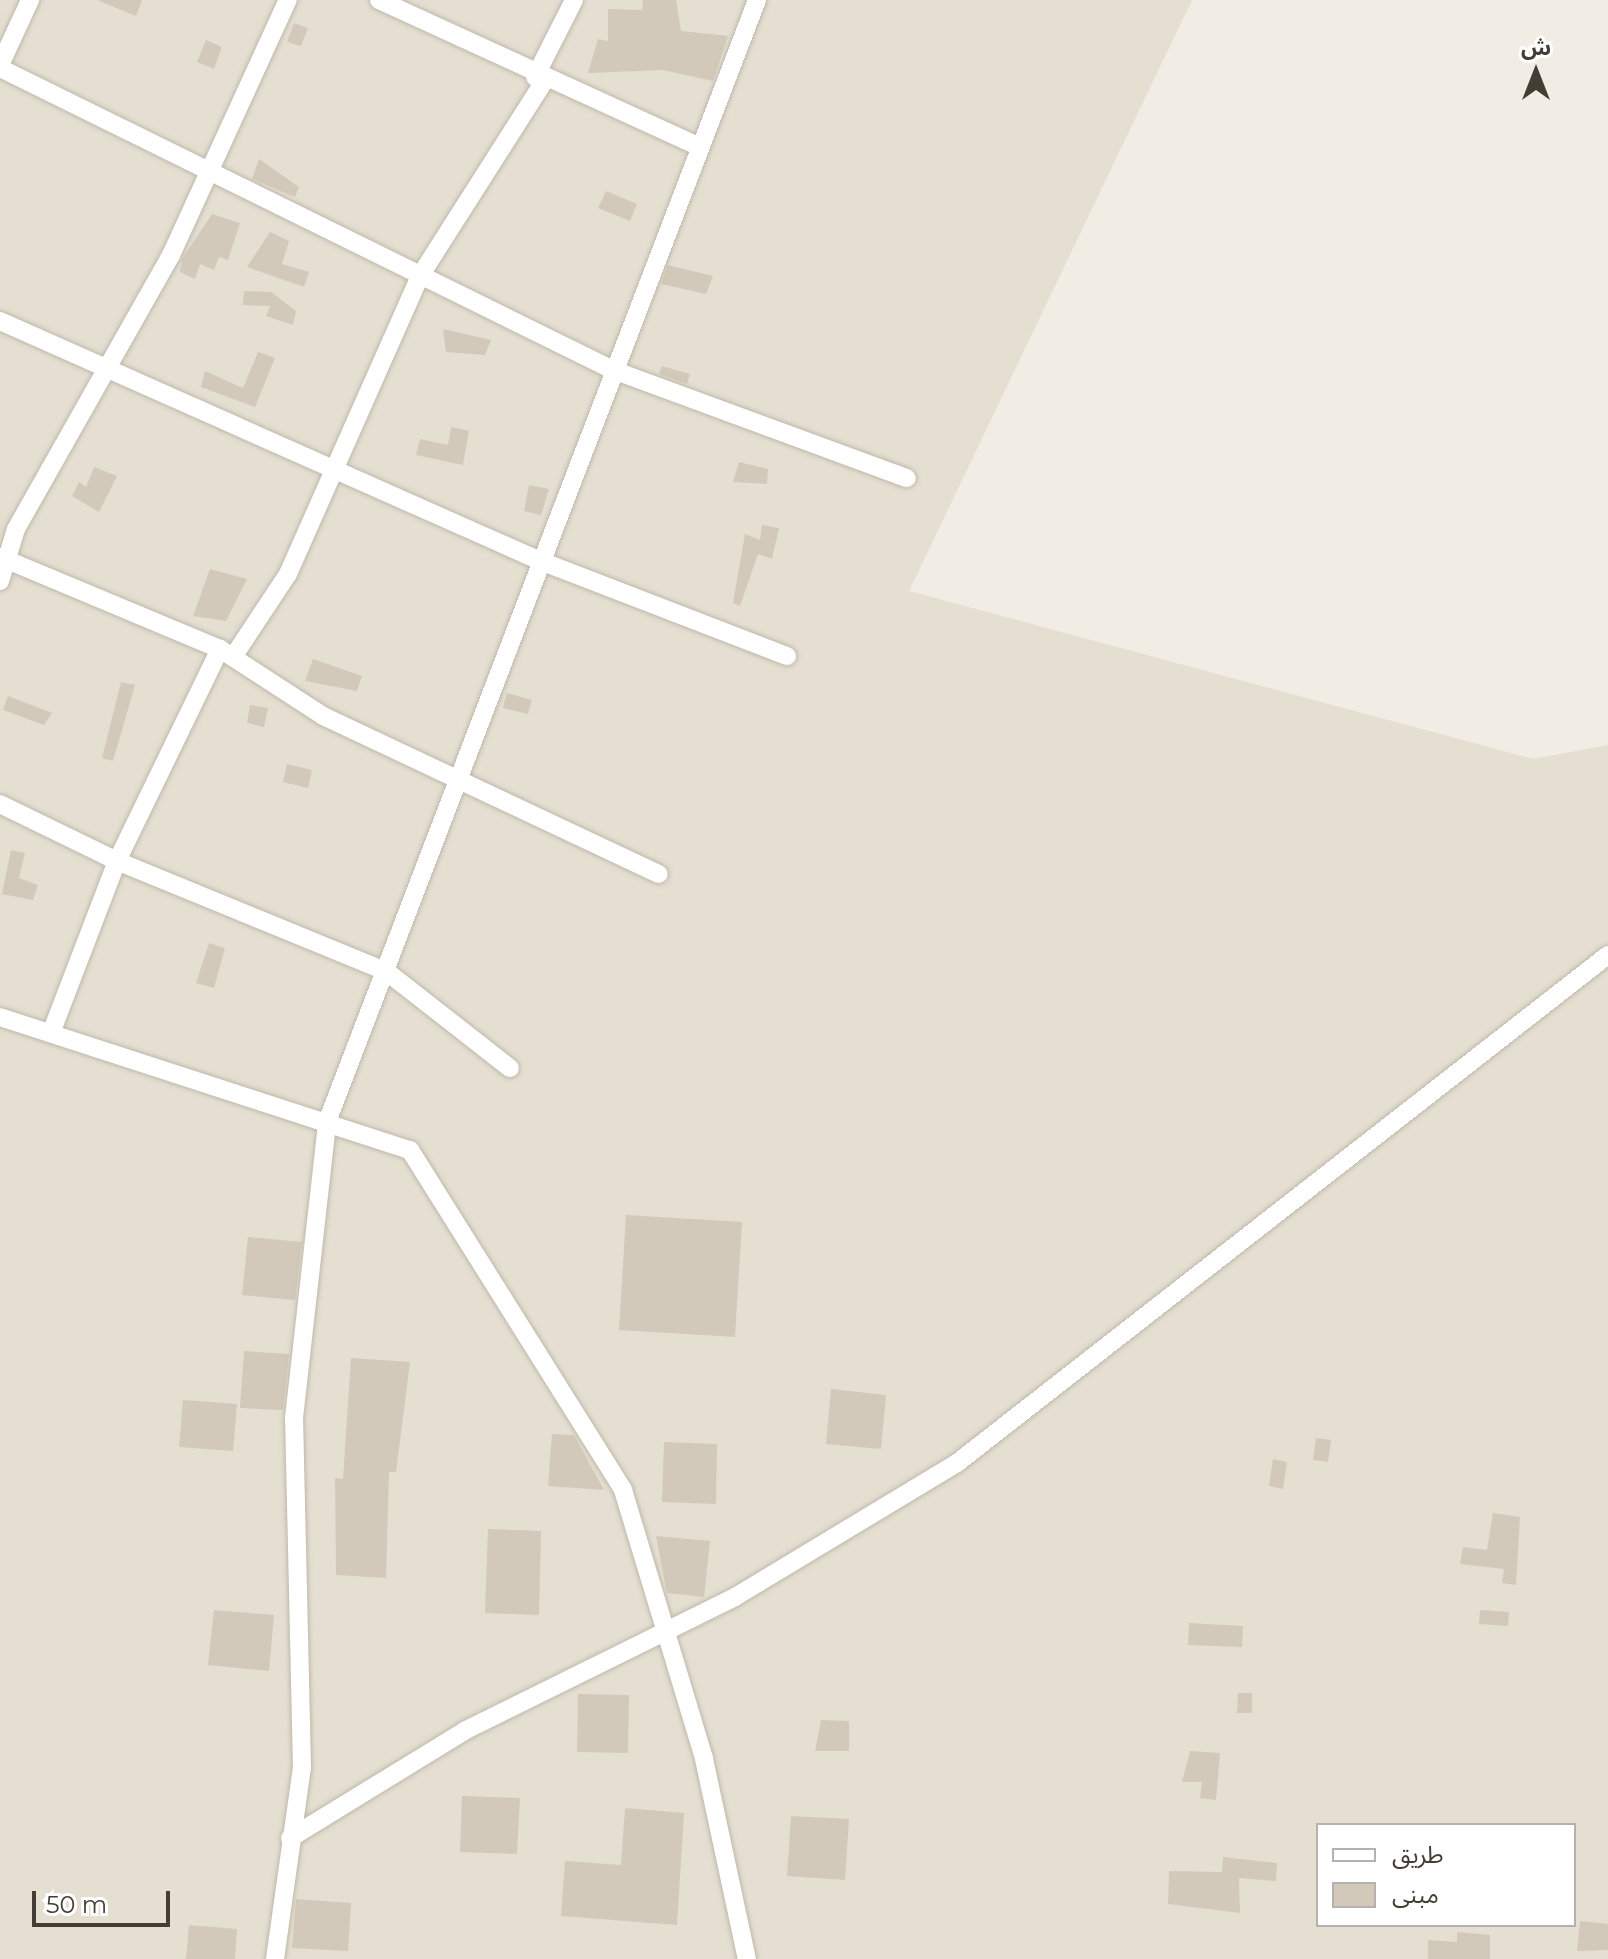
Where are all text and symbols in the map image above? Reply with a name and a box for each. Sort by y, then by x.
north arrow [1496,32,1576,112]
text: ش [1521,34,1551,61]
legend [1316,1823,1576,1927]
text: طريق [1392,1840,1444,1869]
scale bar [36,1875,174,1925]
text: مبنى [1392,1880,1439,1909]
text: 50 m [46,1890,107,1919]

